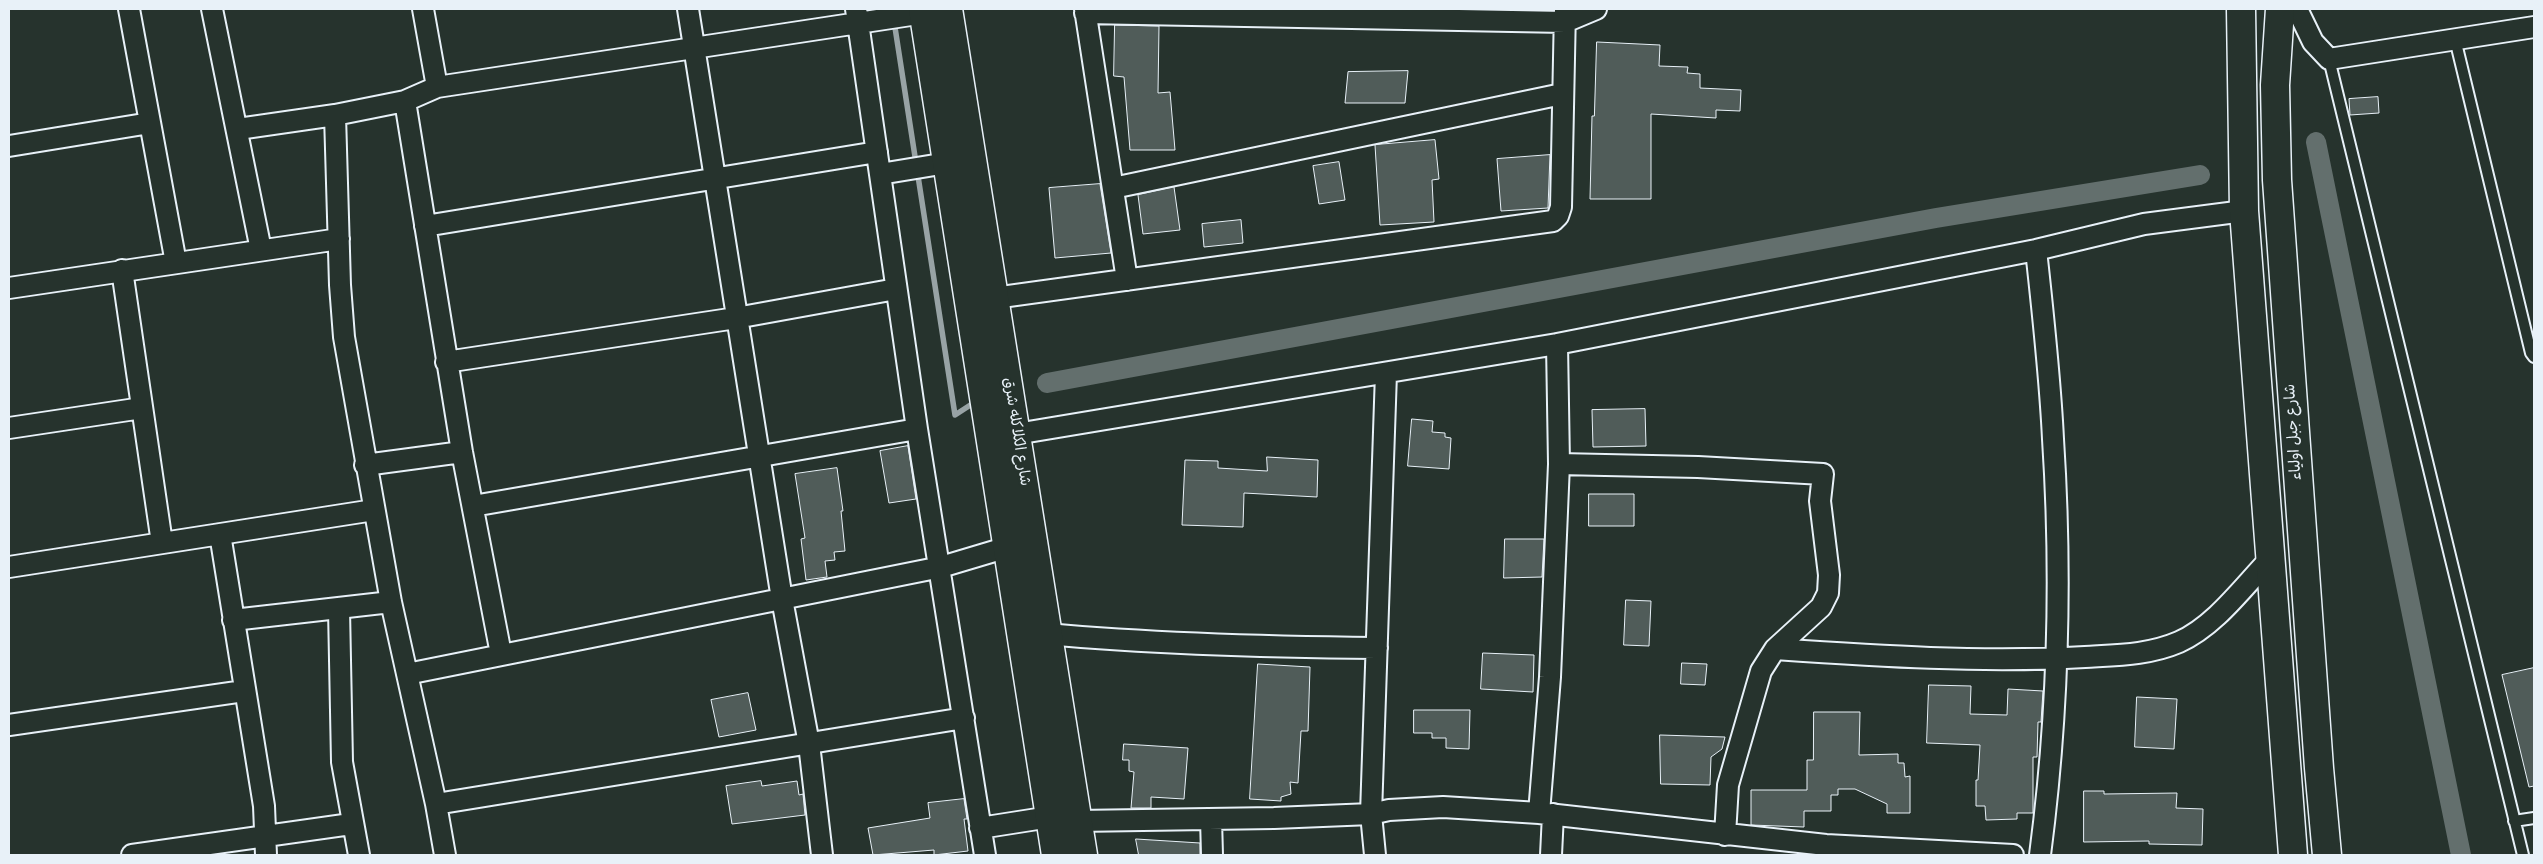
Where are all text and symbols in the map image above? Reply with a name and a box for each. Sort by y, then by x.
street label: شارع الكلاكله شرق [998,376,1032,488]
street label: شارع جبل اولياء [2283,383,2307,481]

